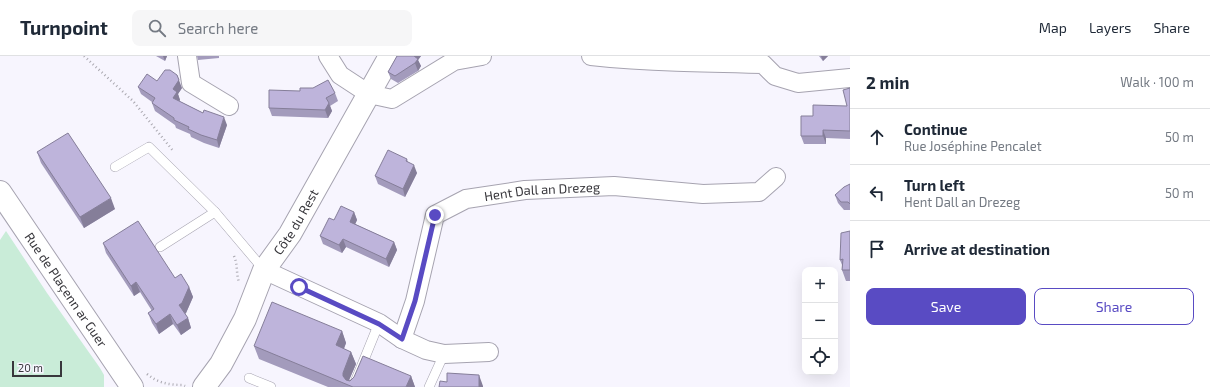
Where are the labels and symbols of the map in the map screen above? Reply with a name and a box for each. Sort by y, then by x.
street label: Hent Dall an Drezeg [483,179,600,204]
street label: Côte du Rest [270,186,322,258]
route end [426,206,444,224]
street label: Rue de Plaçenn ar Guer [22,229,111,350]
route start [290,278,308,296]
scale bar [12,359,62,378]

